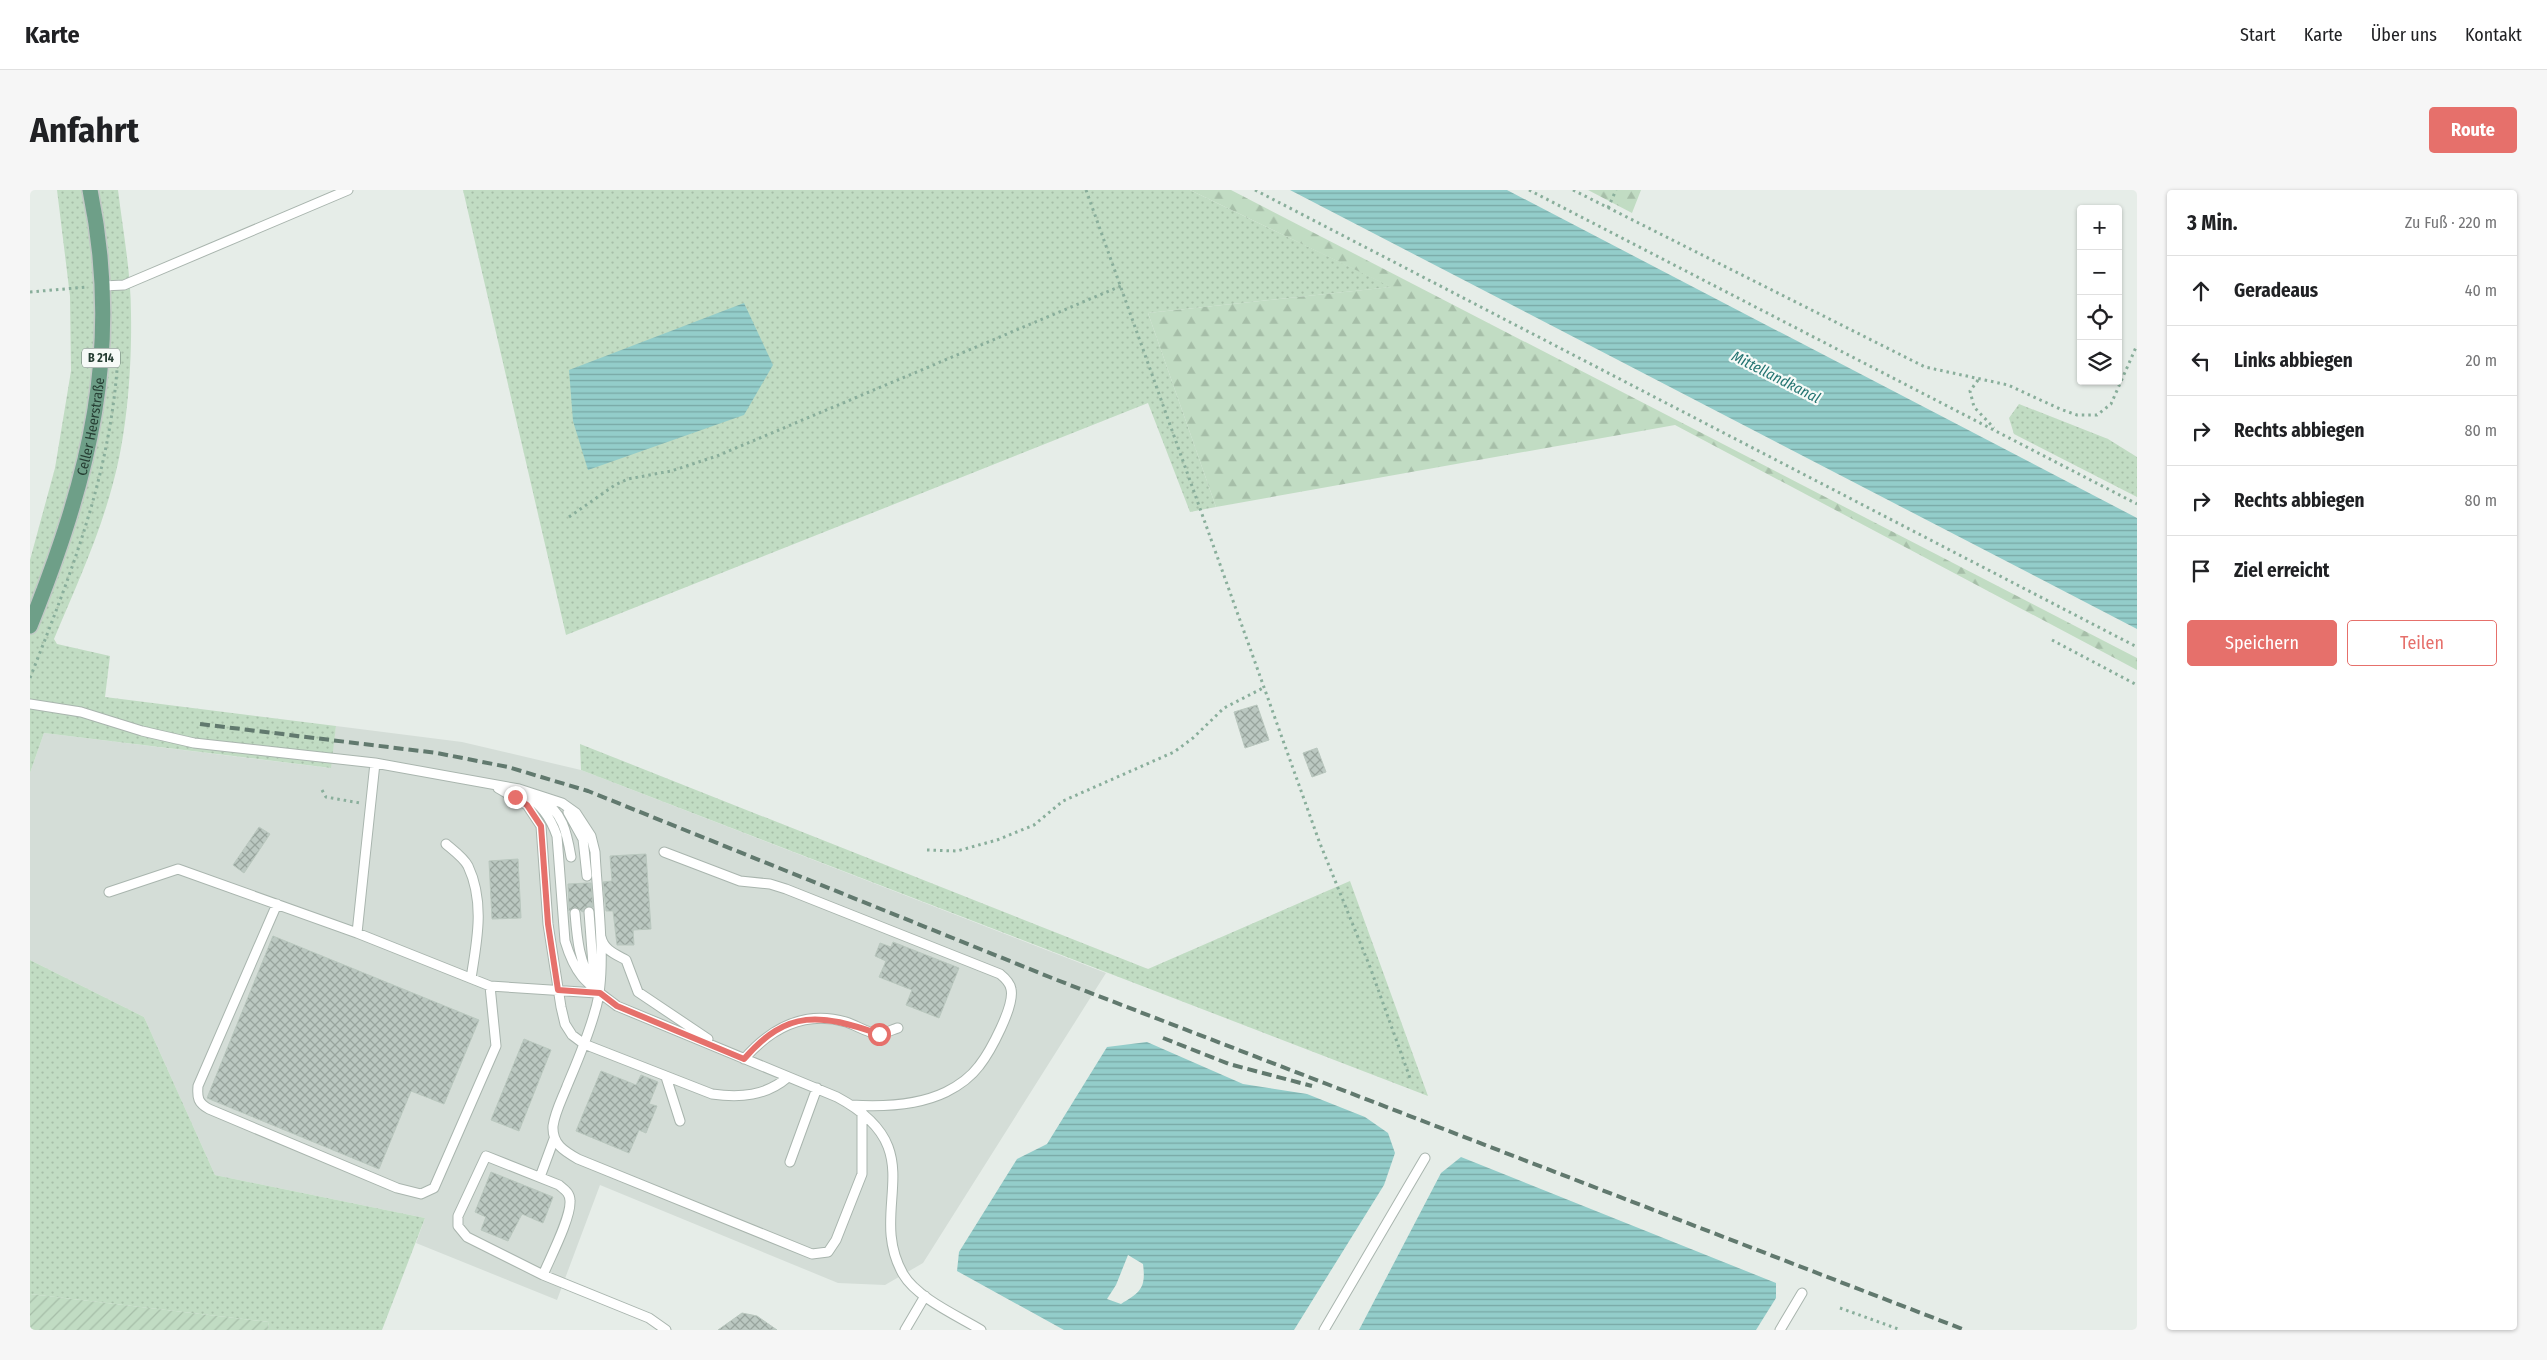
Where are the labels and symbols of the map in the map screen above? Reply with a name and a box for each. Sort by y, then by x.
water label: Mittellandkanal [1729,347,1823,407]
road number: B 214 [82,348,120,368]
street label: Celler Heerstraße [73,377,108,477]
route end [504,786,527,809]
route start [868,1023,891,1046]

